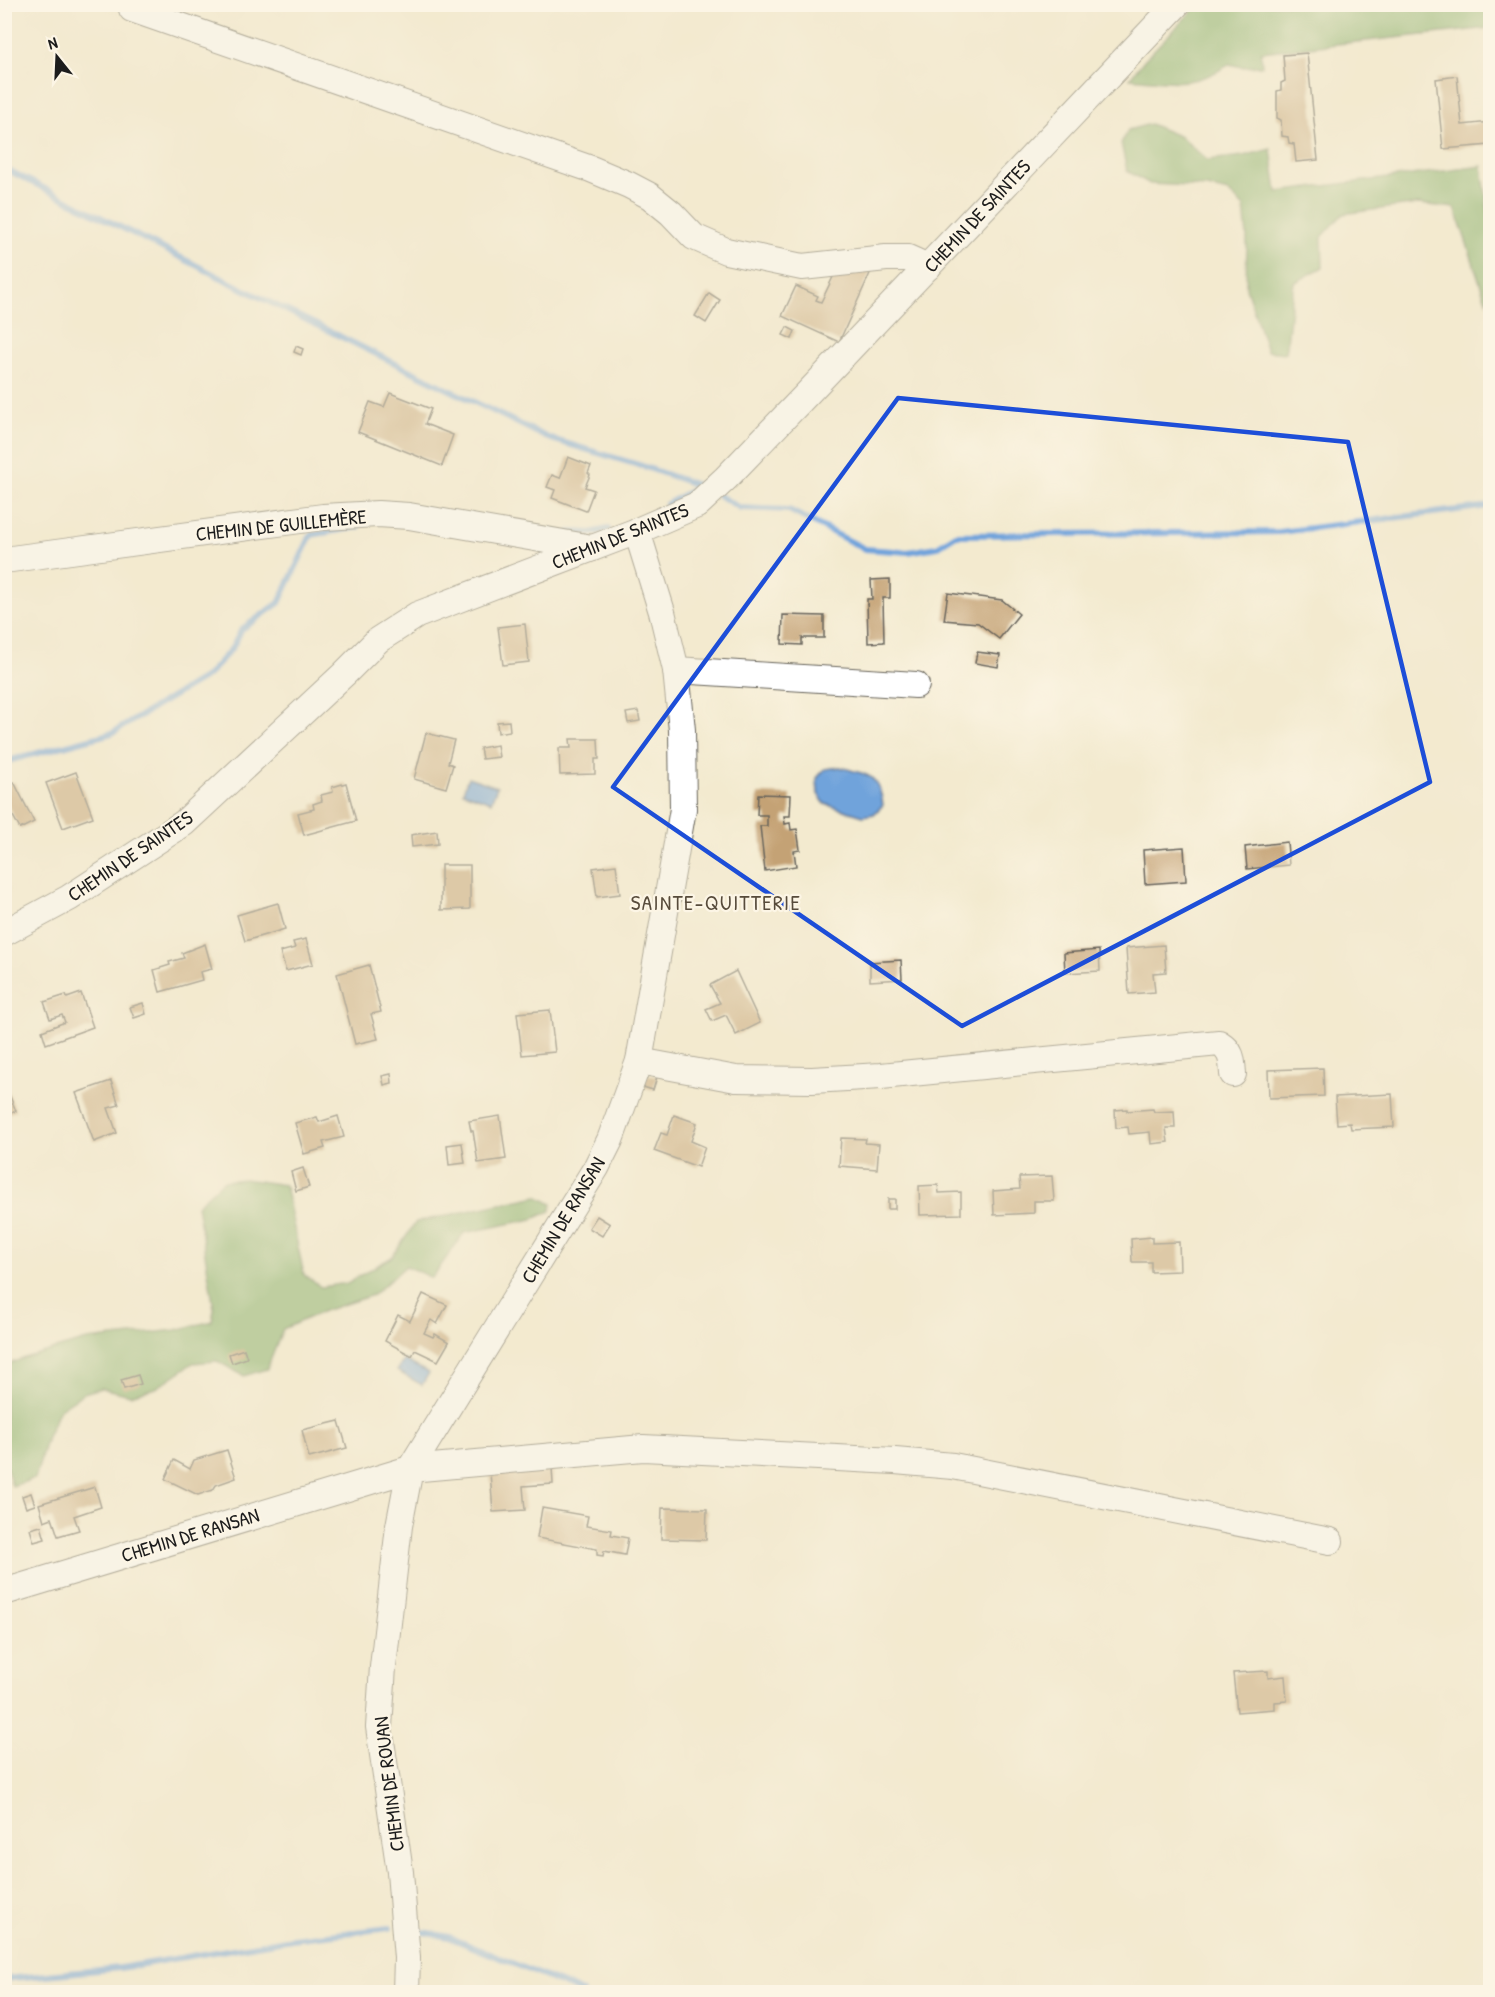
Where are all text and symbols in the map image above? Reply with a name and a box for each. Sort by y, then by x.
north arrow [27,27,87,87]
text: N [45,31,60,55]
street label: CHEMIN DE SAINTES [917,153,1036,278]
street label: CHEMIN DE SAINTES [547,496,692,575]
street label: CHEMIN DE GUILLEMÈRE [194,502,368,547]
street label: CHEMIN DE SAINTES [62,804,198,907]
district label: SAINTE-QUITTERIE [631,888,801,917]
street label: CHEMIN DE RANSAN [514,1152,611,1288]
street label: CHEMIN DE RANSAN [118,1501,262,1568]
street label: CHEMIN DE ROUAN [367,1715,410,1853]

